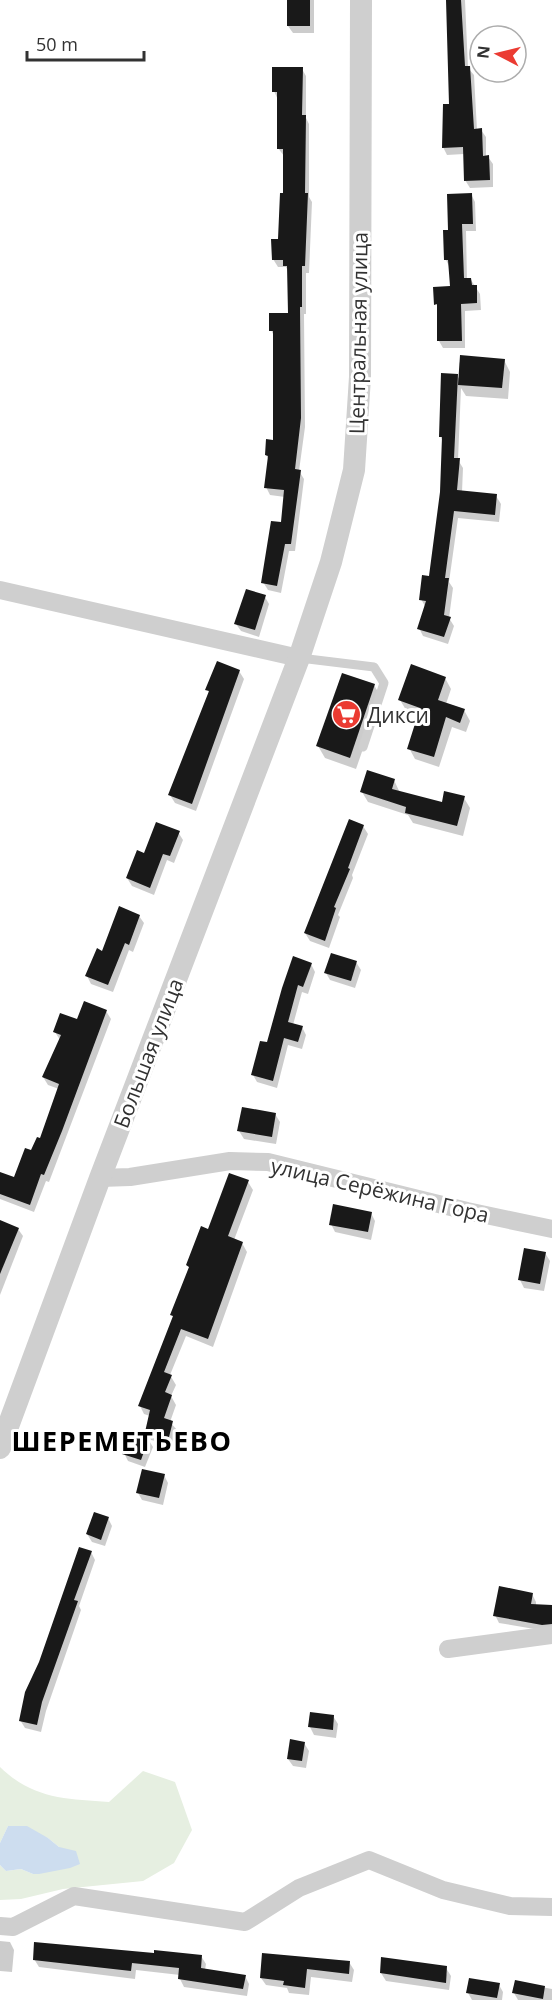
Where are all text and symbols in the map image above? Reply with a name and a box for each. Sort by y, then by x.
scale bar [27,24,144,62]
north arrow [468,24,528,84]
text: 50 m [36,32,78,56]
text: N [471,44,495,60]
street label: Центральная улица [342,232,374,434]
supermarket icon: Дикси [330,699,362,731]
place label: Дикси [367,701,429,729]
street label: Большая улица [107,974,189,1132]
street label: улица Серёжина Гора [268,1151,492,1229]
district label: ШЕРЕМЕТЬЕВО [11,1422,233,1459]

